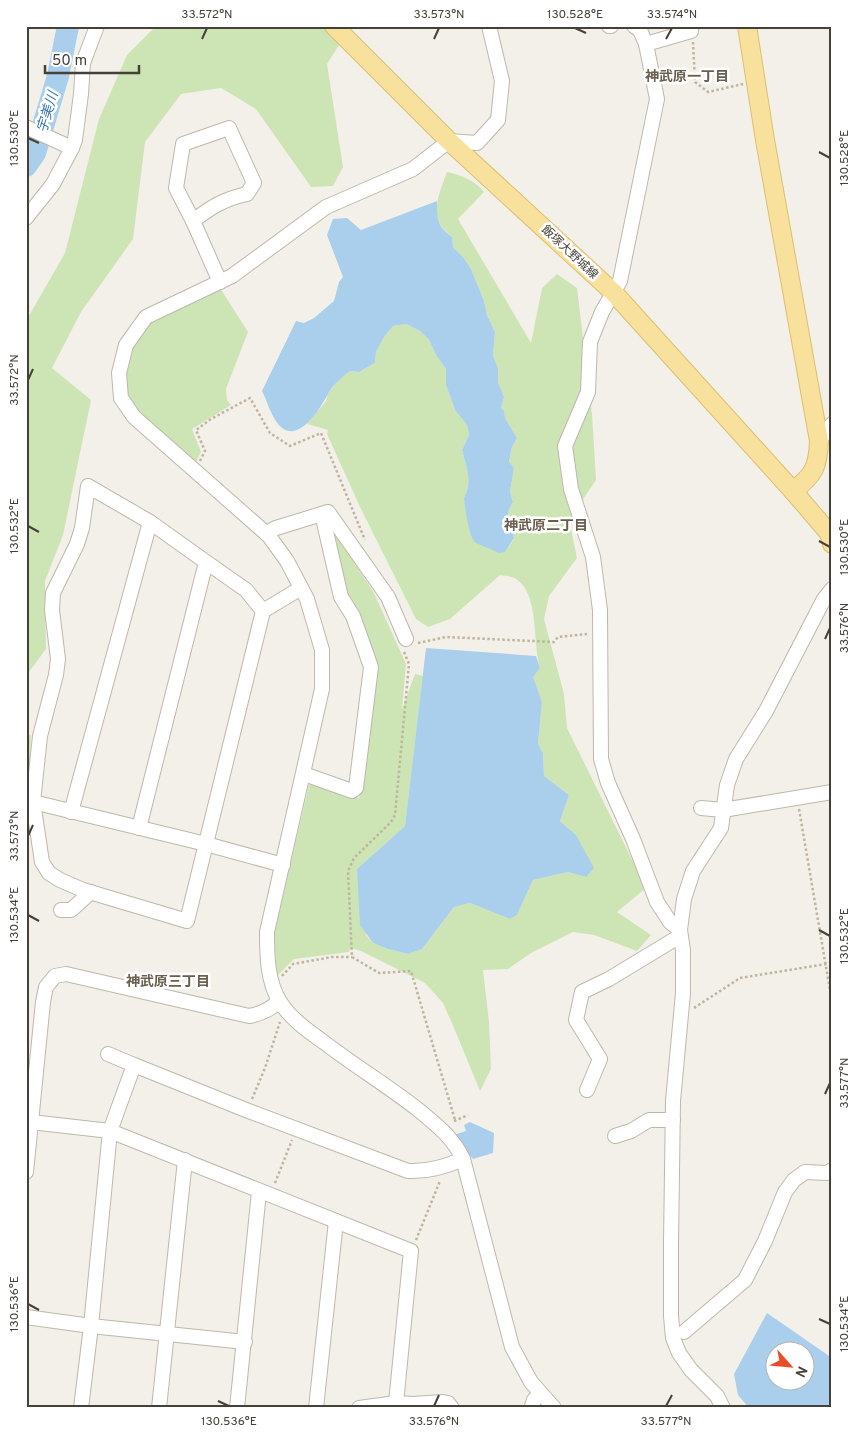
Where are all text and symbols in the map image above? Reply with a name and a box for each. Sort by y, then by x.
text: 33.572°N [181,7,233,23]
text: 33.573°N [413,7,465,23]
text: 130.528°E [547,7,603,23]
text: 33.574°N [647,7,697,23]
scale bar [45,42,139,74]
text: 50 m [52,52,87,71]
district label: 神武原一丁目 [645,68,729,86]
water label: 宇美川 [34,88,63,135]
text: 130.530°E [7,110,23,166]
text: 130.528°E [837,130,853,186]
street label: 飯塚大野城線 [538,222,601,283]
text: 33.572°N [7,354,23,406]
text: 130.532°E [7,498,23,554]
district label: 神武原二丁目 [504,517,588,535]
text: 130.530°E [837,519,853,575]
text: 33.576°N [837,603,853,653]
text: 33.573°N [7,810,23,862]
text: 130.534°E [7,887,23,943]
text: 130.532°E [837,908,853,964]
district label: 神武原三丁目 [126,973,210,991]
text: 33.577°N [837,1058,853,1108]
text: 130.536°E [7,1276,23,1332]
text: 130.534°E [837,1296,853,1352]
north arrow [766,1342,816,1392]
text: N [790,1363,810,1380]
text: 130.536°E [201,1414,257,1430]
text: 33.576°N [409,1414,459,1430]
text: 33.577°N [641,1414,691,1430]

